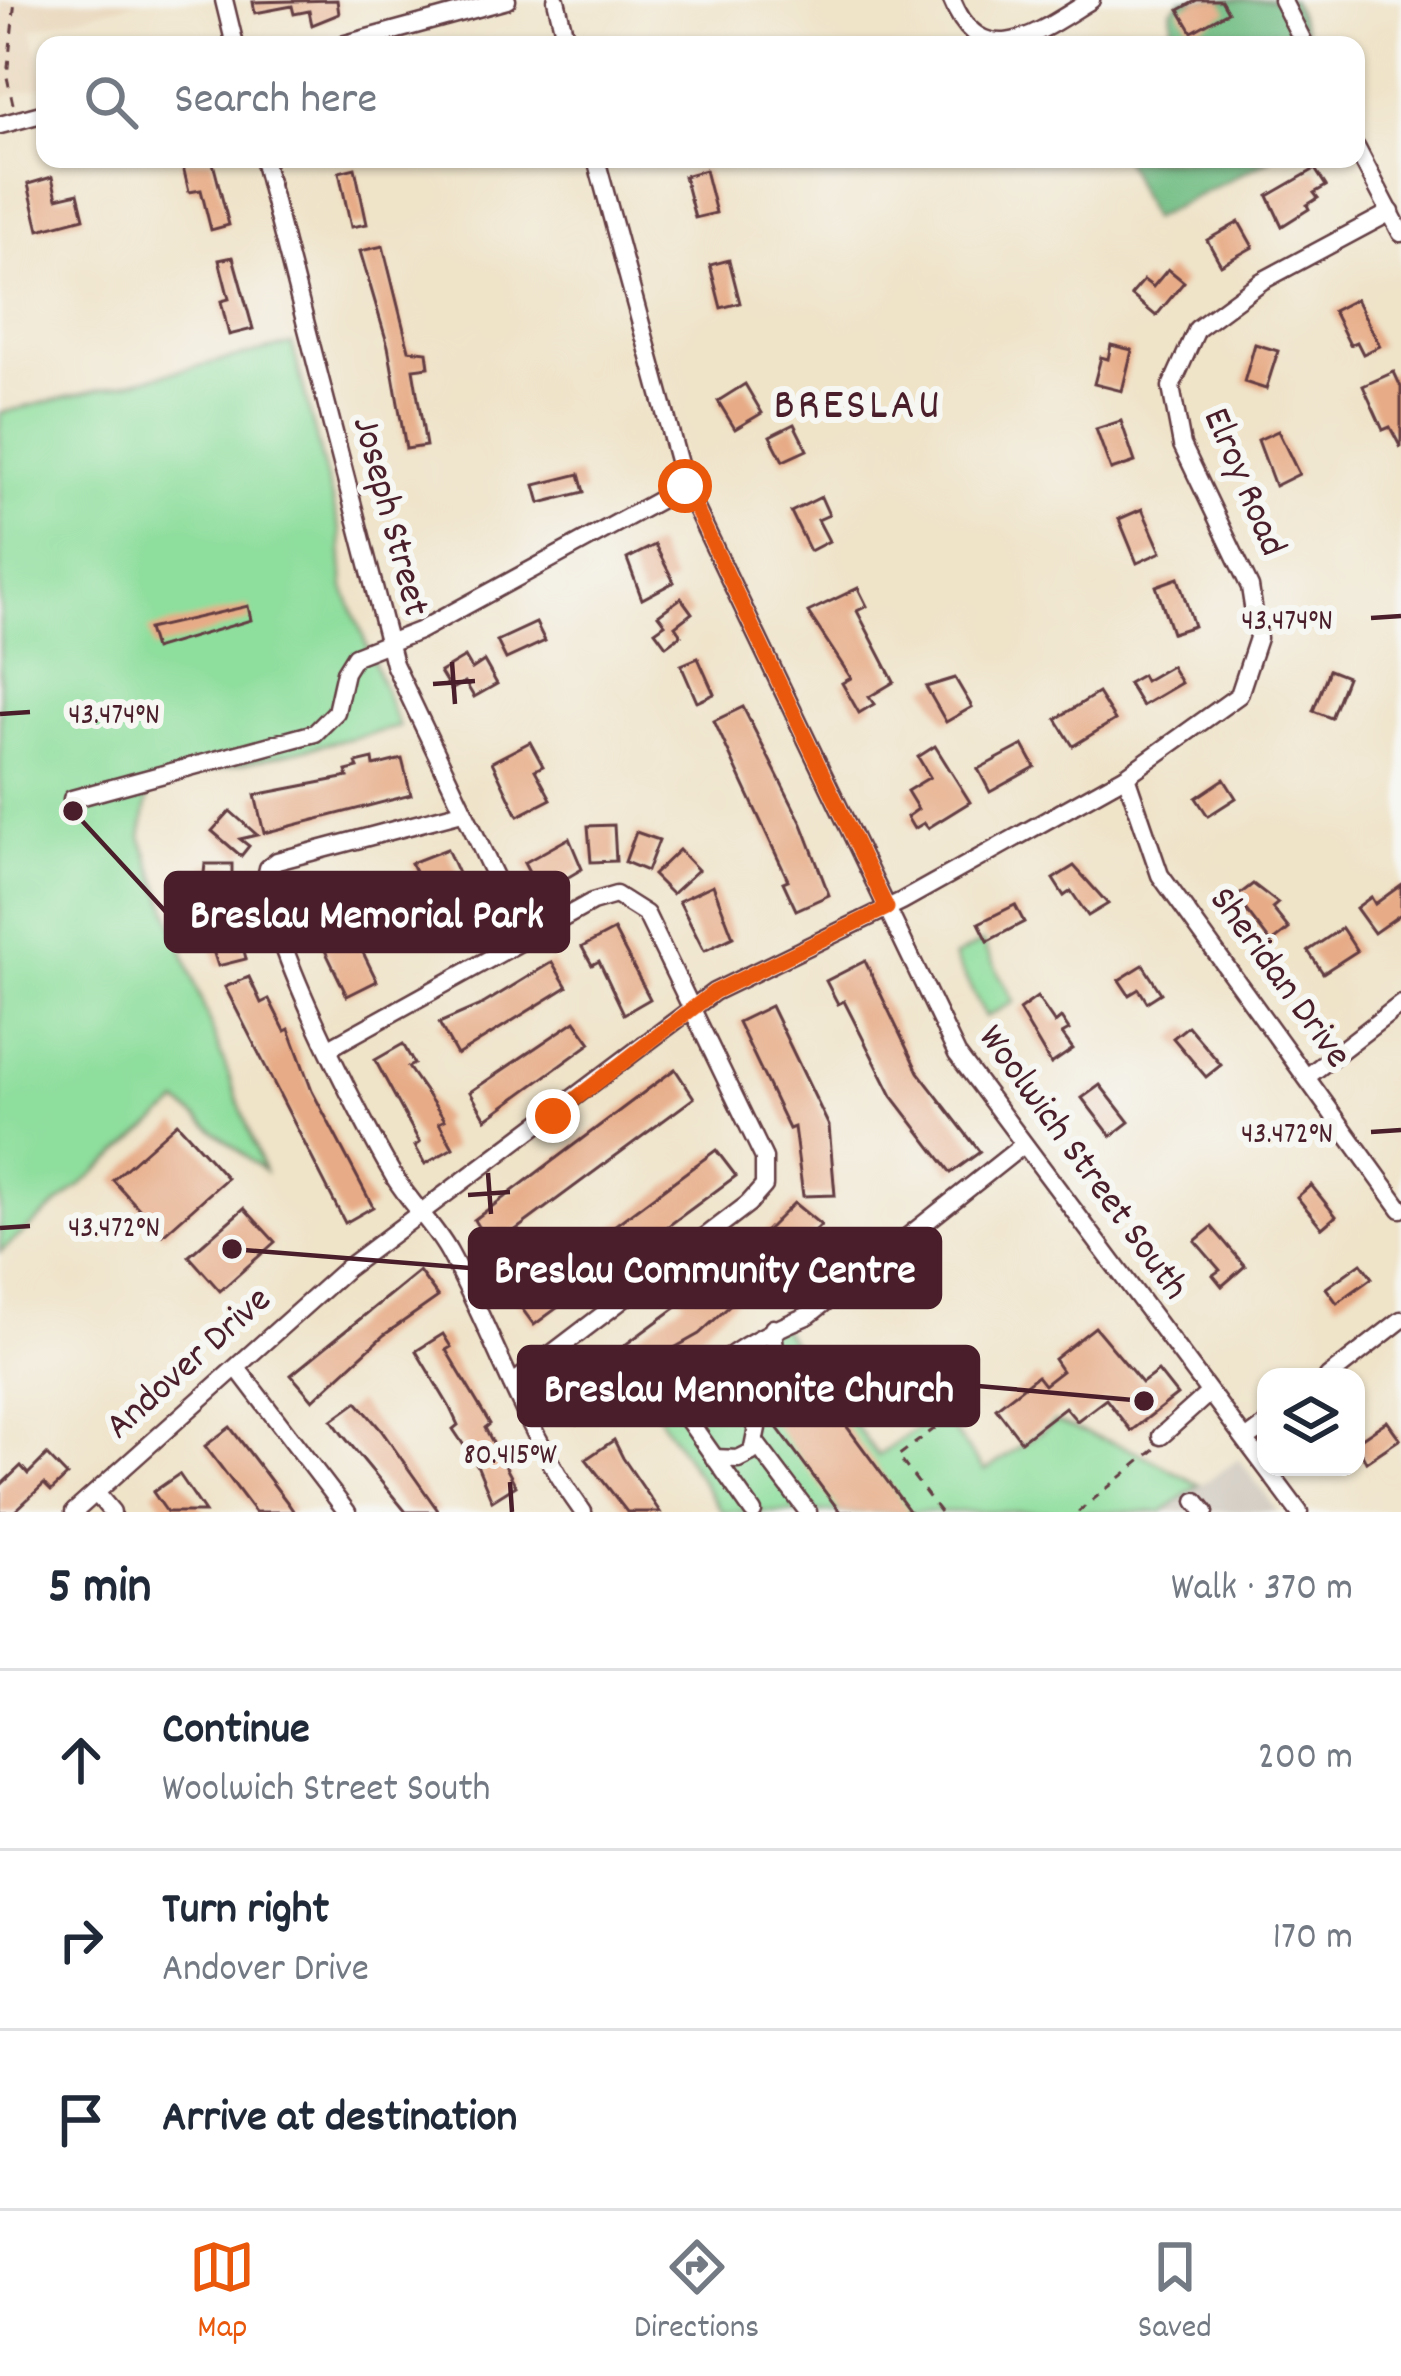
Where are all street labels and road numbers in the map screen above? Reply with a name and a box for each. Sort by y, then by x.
street label: Elroy Road [1186,400,1298,566]
street label: Joseph Street [335,411,441,623]
street label: Sheridan Drive [1193,877,1363,1081]
street label: Woolwich Street South [962,1015,1200,1313]
street label: Andover Drive [95,1275,285,1455]

